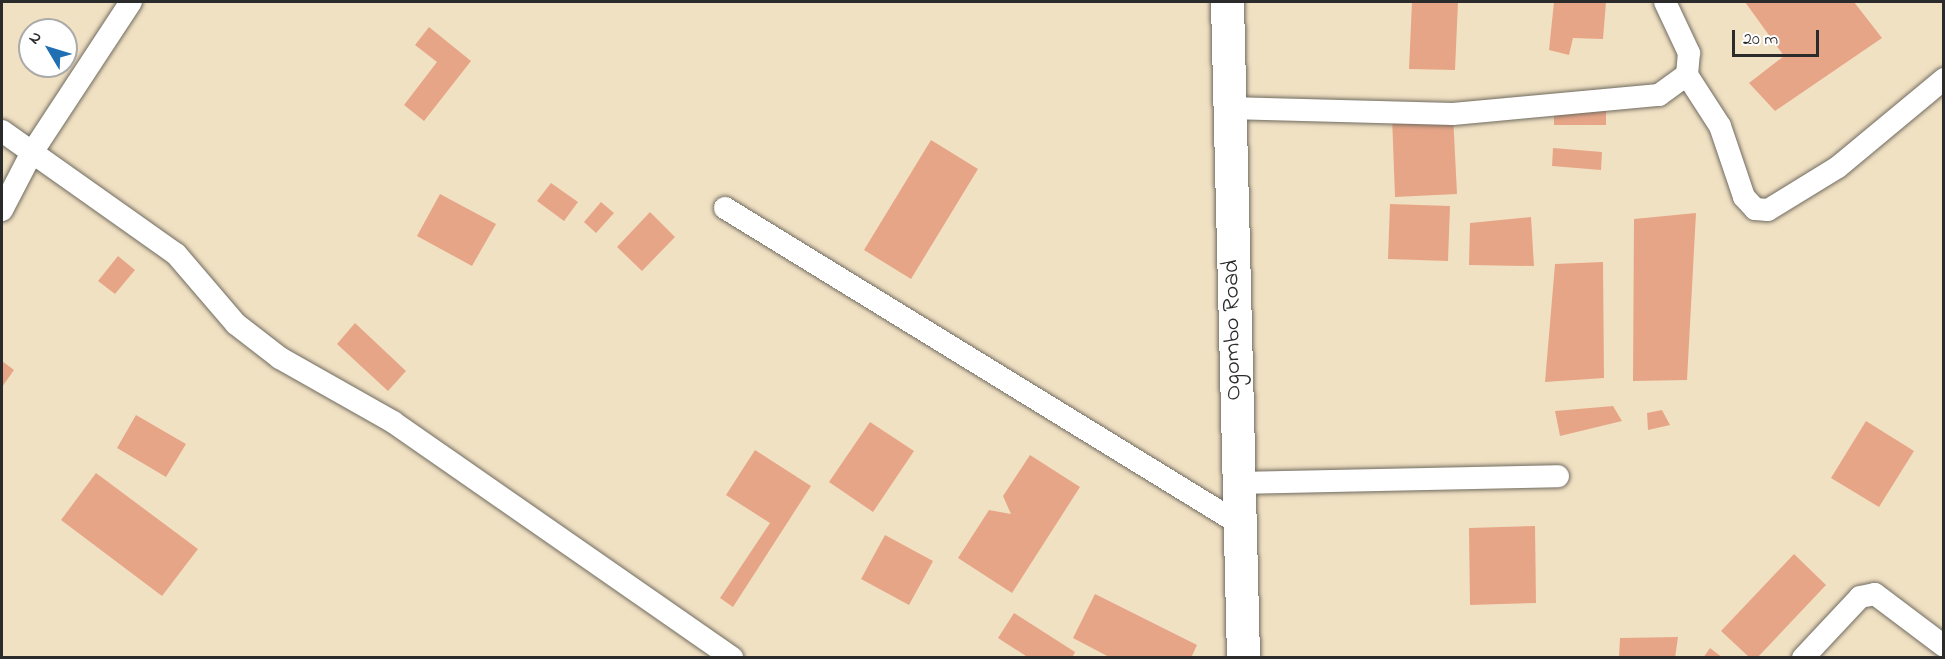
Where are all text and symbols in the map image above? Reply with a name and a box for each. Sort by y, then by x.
north arrow [18,18,78,78]
scale bar [1735,18,1822,56]
text: N [23,27,48,50]
text: 20 m [1743,27,1778,53]
street label: Ogombo Road [1217,259,1249,401]

